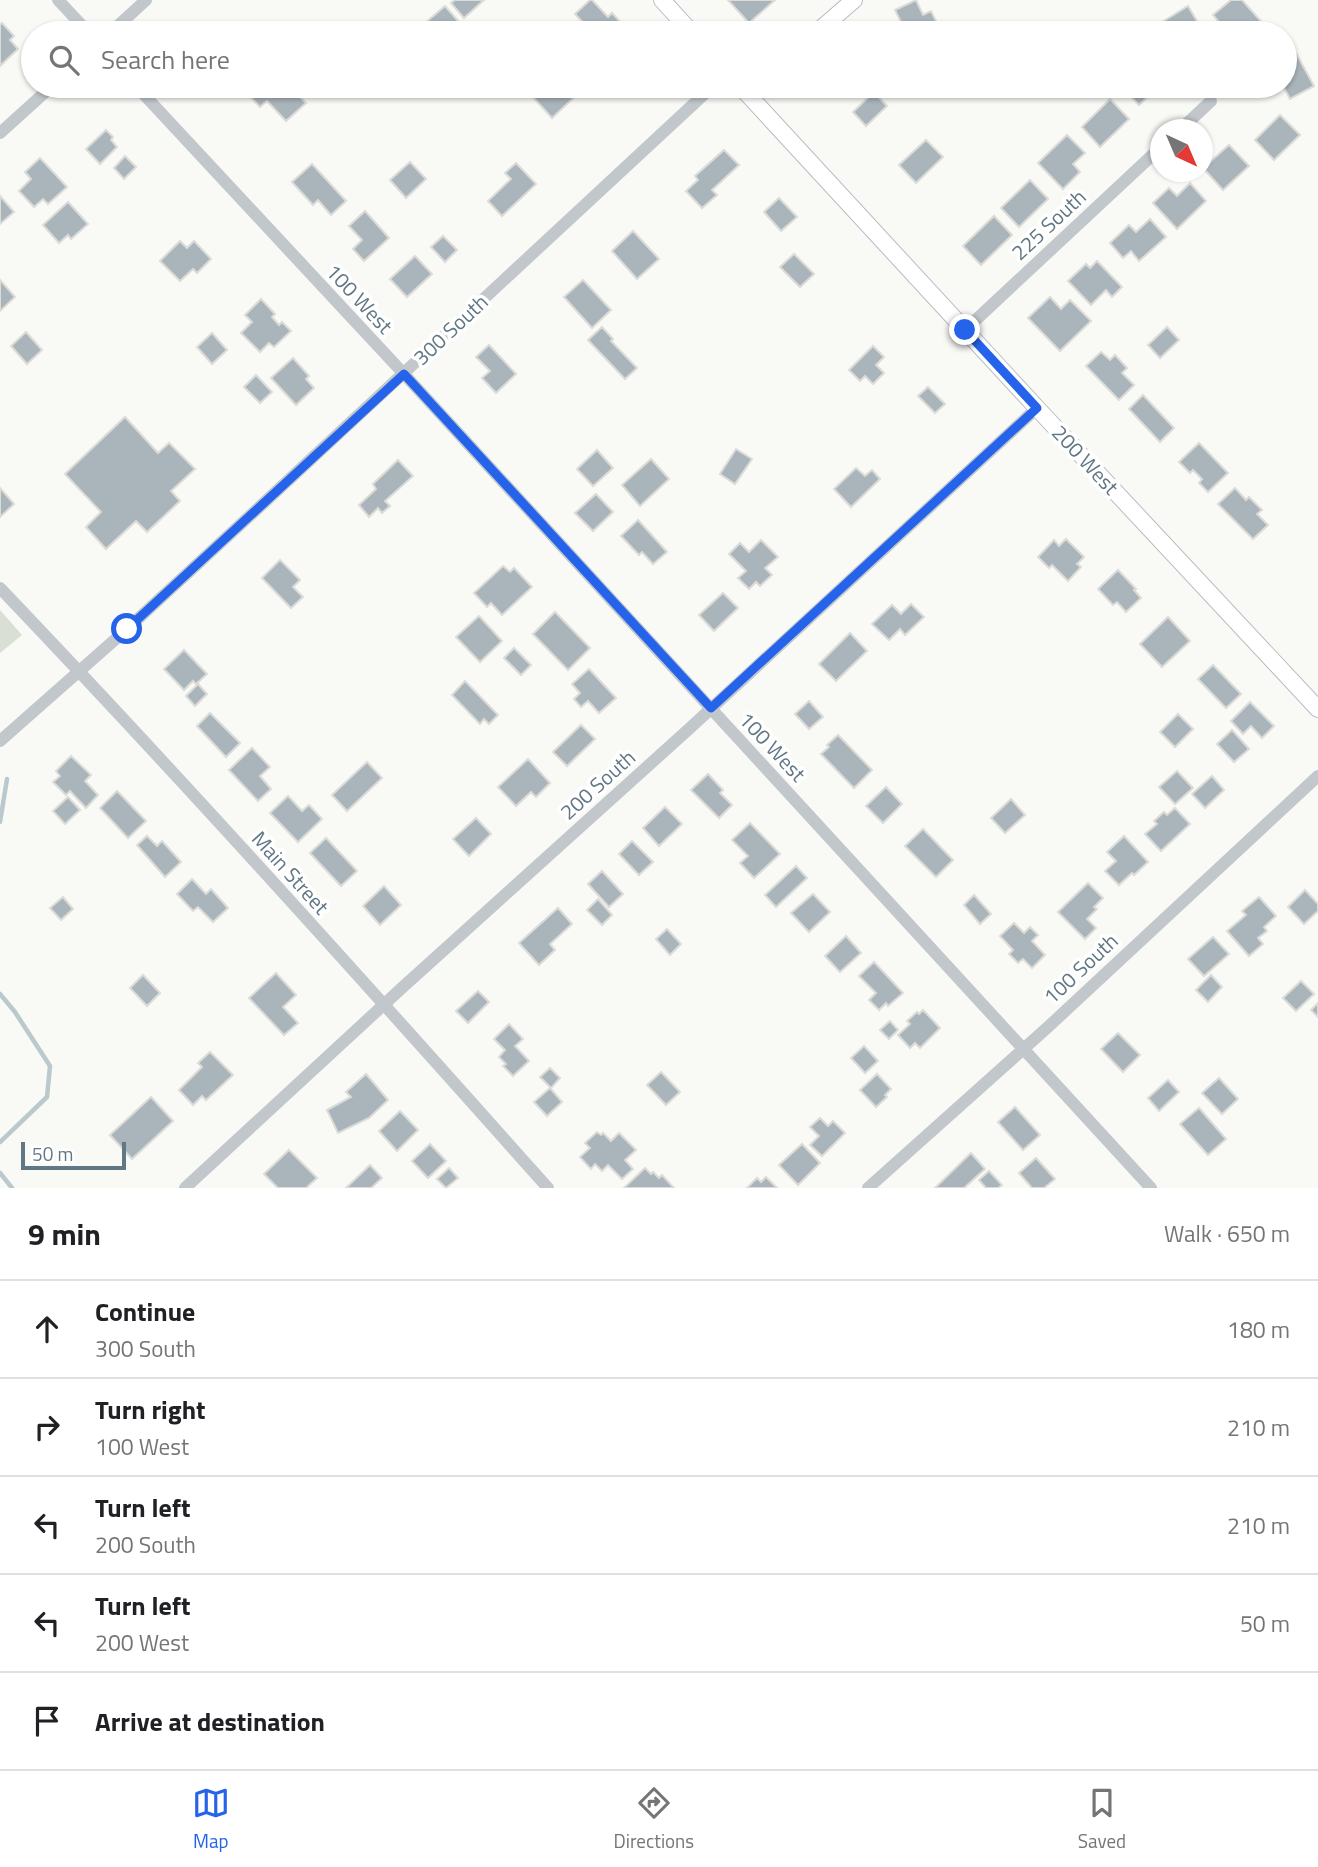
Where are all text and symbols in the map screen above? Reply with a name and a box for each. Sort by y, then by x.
search box [21,21,1297,98]
text: Search here [101,40,230,79]
icon: search [45,41,83,79]
north arrow [1150,119,1213,182]
street label: 225 South [1004,181,1093,267]
street label: 100 West [319,256,401,341]
street label: 300 South [406,286,495,372]
route end [949,314,980,345]
street label: 200 West [1045,417,1127,502]
route start [111,613,142,644]
street label: 100 West [732,704,814,789]
street label: 200 South [552,742,642,827]
street label: Main Street [244,823,337,922]
street label: 100 South [1036,925,1125,1011]
scale bar [21,1139,126,1171]
text: 50 m [32,1139,73,1168]
text: 9 min [28,1211,101,1257]
text: Walk · 650 m [1164,1216,1290,1251]
text: Continue [95,1292,195,1331]
icon: ahead [28,1310,66,1348]
text: 180 m [1227,1312,1290,1347]
text: 300 South [95,1331,196,1366]
text: Turn right [95,1390,206,1429]
icon: right [28,1408,66,1446]
text: 210 m [1227,1410,1290,1445]
text: 100 West [95,1429,189,1464]
text: Turn left [95,1488,190,1527]
icon: left [28,1506,66,1544]
text: 210 m [1227,1508,1290,1543]
text: 200 South [95,1527,196,1562]
text: Turn left [95,1586,190,1625]
icon: left [28,1604,66,1642]
text: 50 m [1240,1606,1290,1641]
text: 200 West [95,1625,189,1660]
icon: arrive [28,1702,66,1740]
text: Arrive at destination [95,1702,325,1741]
tab: Map [192,1784,230,1855]
tab: Directions [614,1784,694,1855]
tab: Saved [1078,1784,1126,1855]

